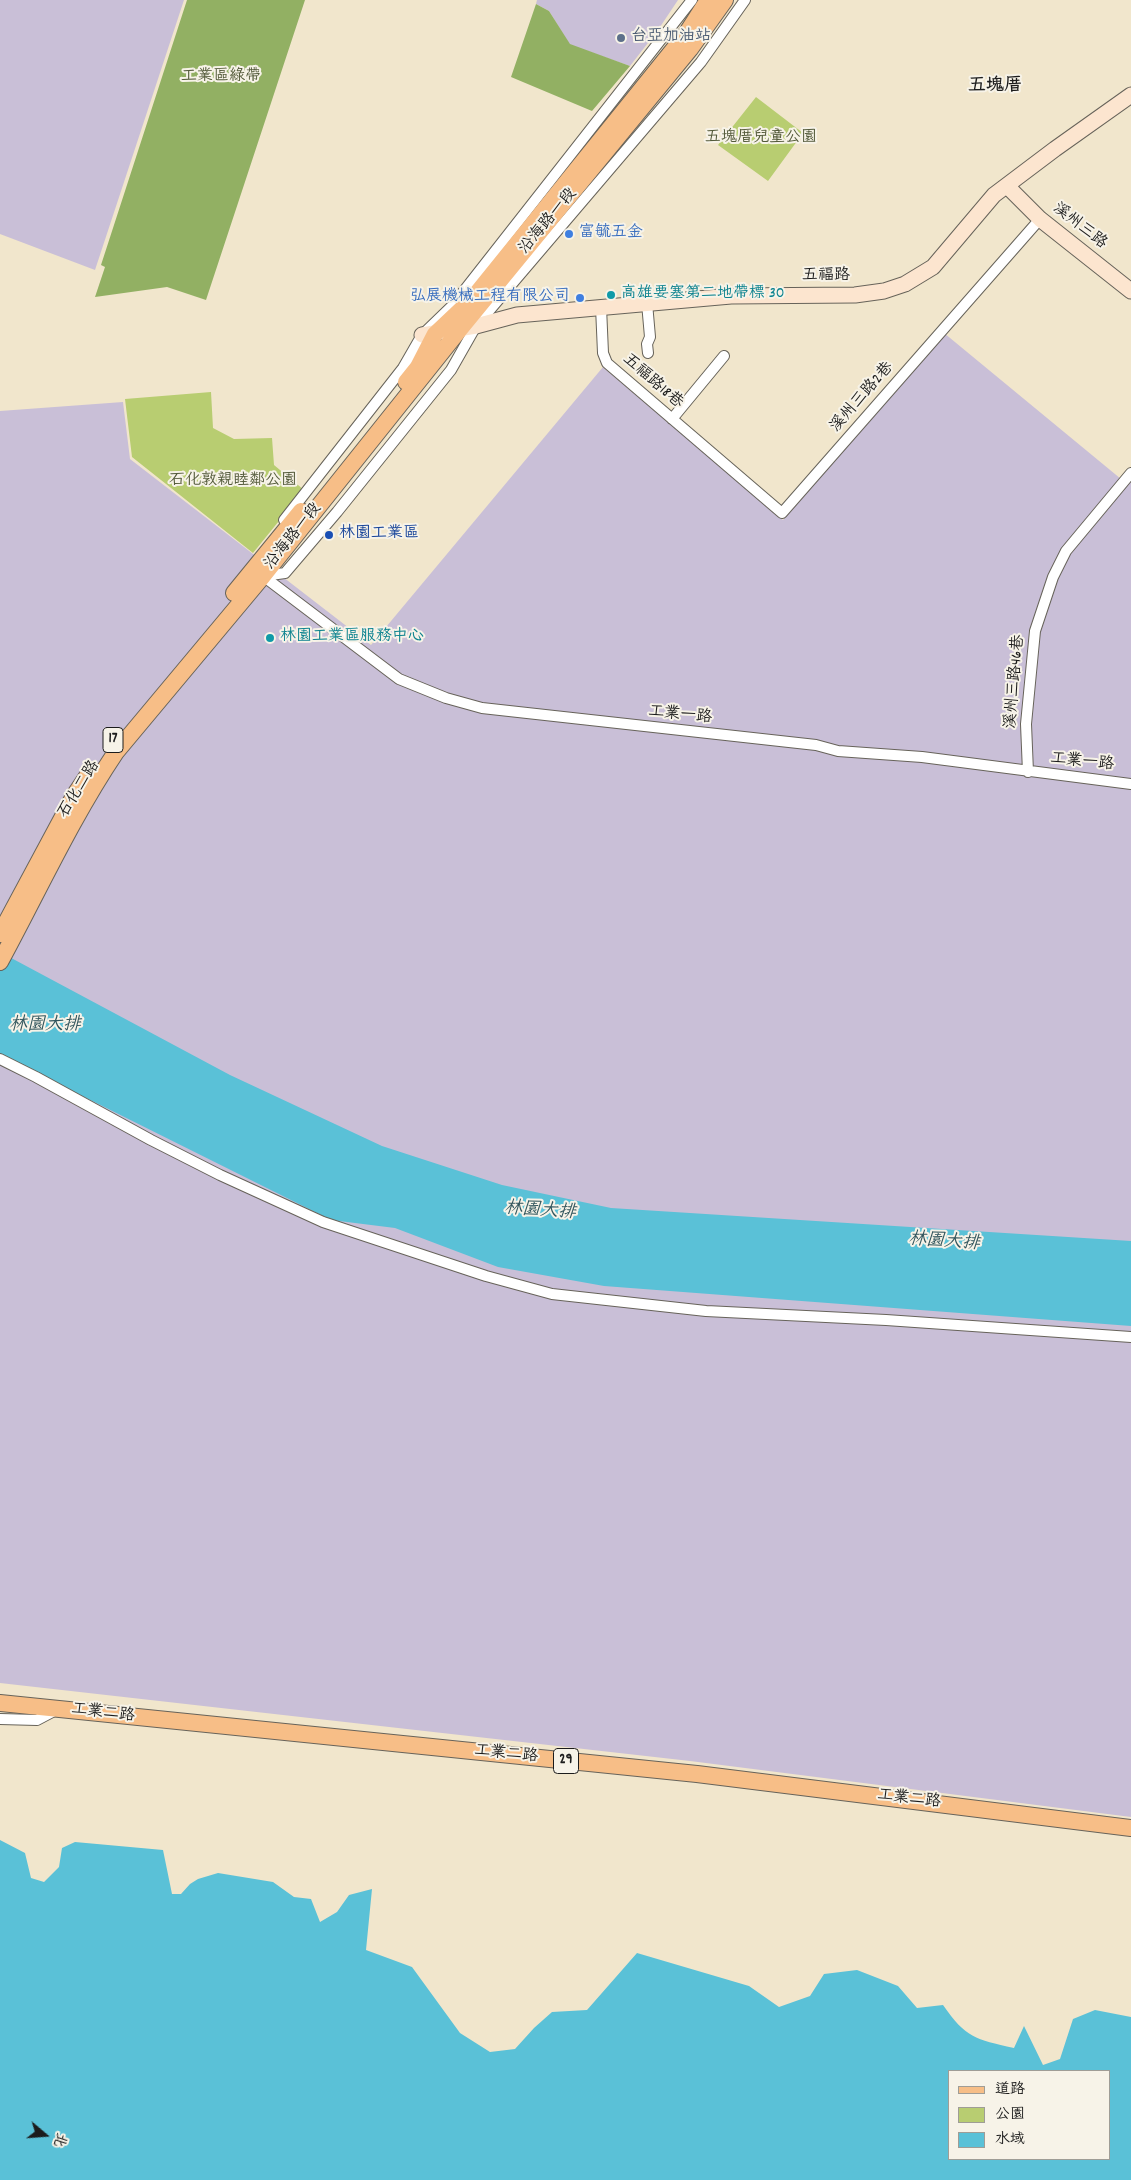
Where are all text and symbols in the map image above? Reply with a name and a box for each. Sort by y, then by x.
place label: 台亞加油站 [631,28,711,48]
marker: 台亞加油站 [615,32,627,44]
park label: 工業區綠帶 [181,68,261,88]
district label: 五塊厝 [968,77,1022,99]
park label: 五塊厝兒童公園 [705,129,817,149]
street label: 沿海路一段 [516,185,582,259]
street label: 溪州三路 [1048,200,1110,254]
place label: 富毓五金 [579,224,643,244]
marker: 富毓五金 [563,228,575,240]
street label: 五福路 [802,267,850,287]
place label: 高雄要塞第二地帶標 30 [621,285,784,305]
place label: 弘展機械工程有限公司 [410,288,570,308]
marker: 高雄要塞第二地帶標 30 [605,289,617,301]
marker: 弘展機械工程有限公司 [574,292,586,304]
street label: 五福路18巷 [618,351,686,413]
street label: 溪州三路2巷 [827,359,899,437]
park label: 石化敦親睦鄰公園 [169,472,297,492]
street label: 沿海路一段 [261,500,327,574]
place label: 林園工業區 [339,525,419,545]
marker: 林園工業區 [323,529,335,541]
place label: 林園工業區服務中心 [280,628,424,648]
marker: 林園工業區服務中心 [264,632,276,644]
street label: 溪州三路46巷 [1002,634,1030,730]
street label: 工業一路 [647,703,713,729]
road number: 17 [103,728,123,752]
street label: 工業一路 [1049,750,1115,776]
street label: 石化二路 [55,758,105,822]
water label: 林園大排 [9,1016,81,1038]
water label: 林園大排 [503,1199,577,1225]
water label: 林園大排 [907,1230,981,1256]
street label: 工業二路 [70,1701,136,1727]
street label: 工業二路 [473,1742,539,1768]
road number: 29 [554,1748,578,1774]
street label: 工業二路 [876,1787,942,1813]
legend [948,2070,1111,2160]
text: 道路 [995,2079,1025,2101]
text: 公園 [995,2104,1025,2126]
north arrow [20,2110,70,2160]
text: 水域 [995,2129,1025,2151]
text: 北 [48,2130,71,2149]

